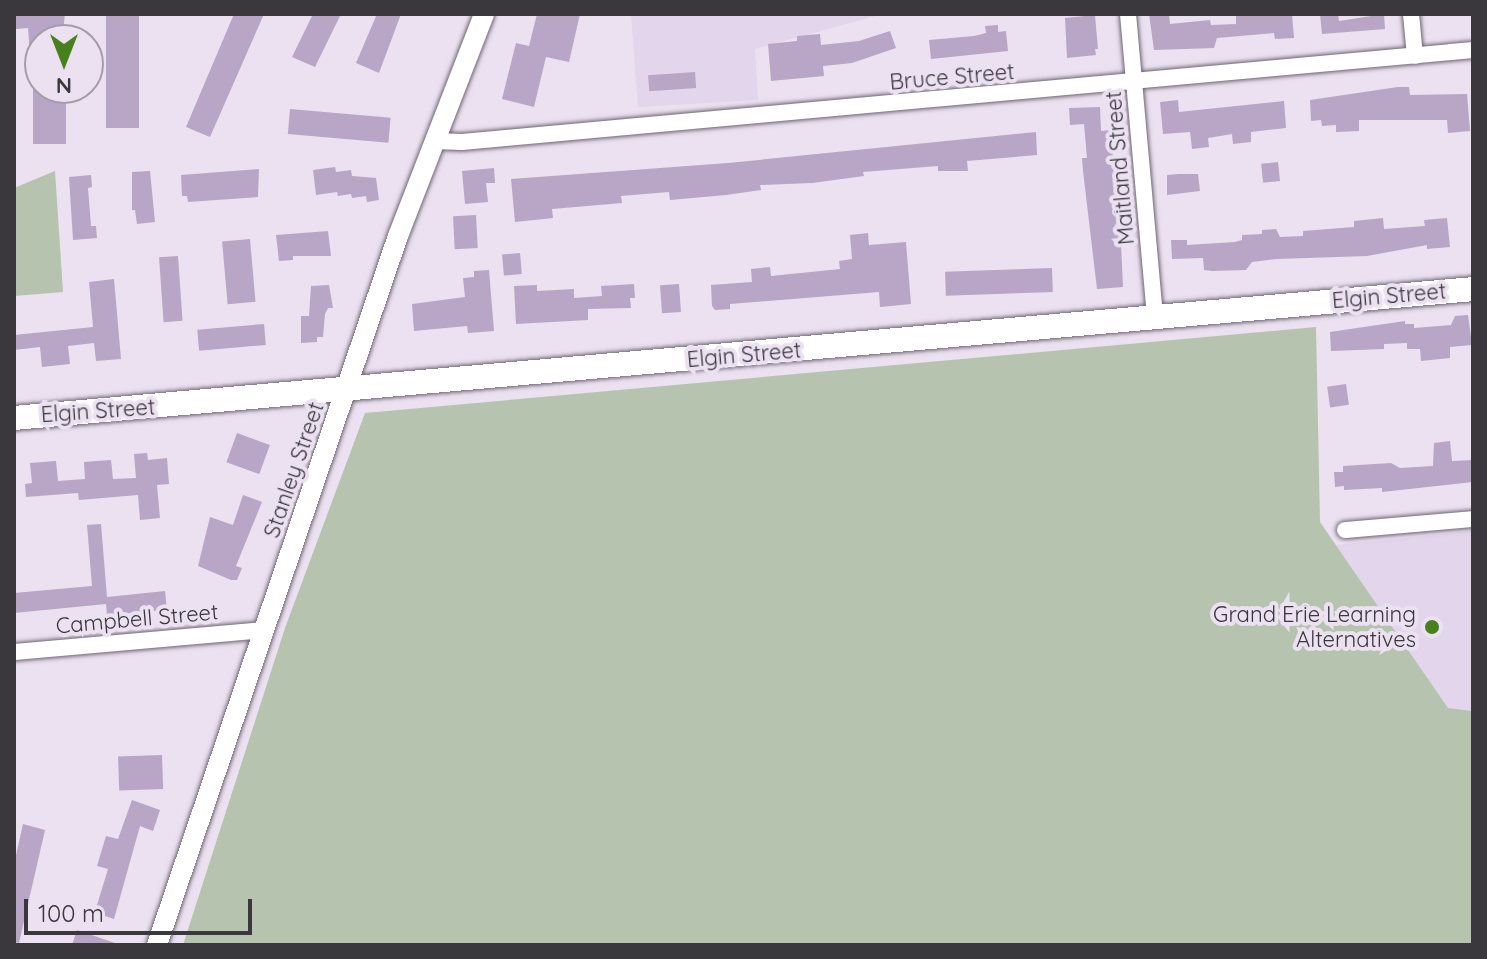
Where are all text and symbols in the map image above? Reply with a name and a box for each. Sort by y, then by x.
north arrow [24,24,104,104]
street label: Bruce Street [888,58,1016,96]
text: N [56,72,72,100]
street label: Maitland Street [1100,90,1140,246]
street label: Elgin Street [1331,278,1447,314]
street label: Elgin Street [686,337,802,373]
street label: Elgin Street [40,394,156,428]
street label: Stanley Street [258,399,330,541]
street label: Campbell Street [55,599,219,639]
place label: Grand Erie Learning Alternatives [1213,601,1416,652]
marker: Grand Erie Learning Alternatives [1423,618,1441,636]
scale bar [28,883,256,933]
text: 100 m [38,898,104,928]

